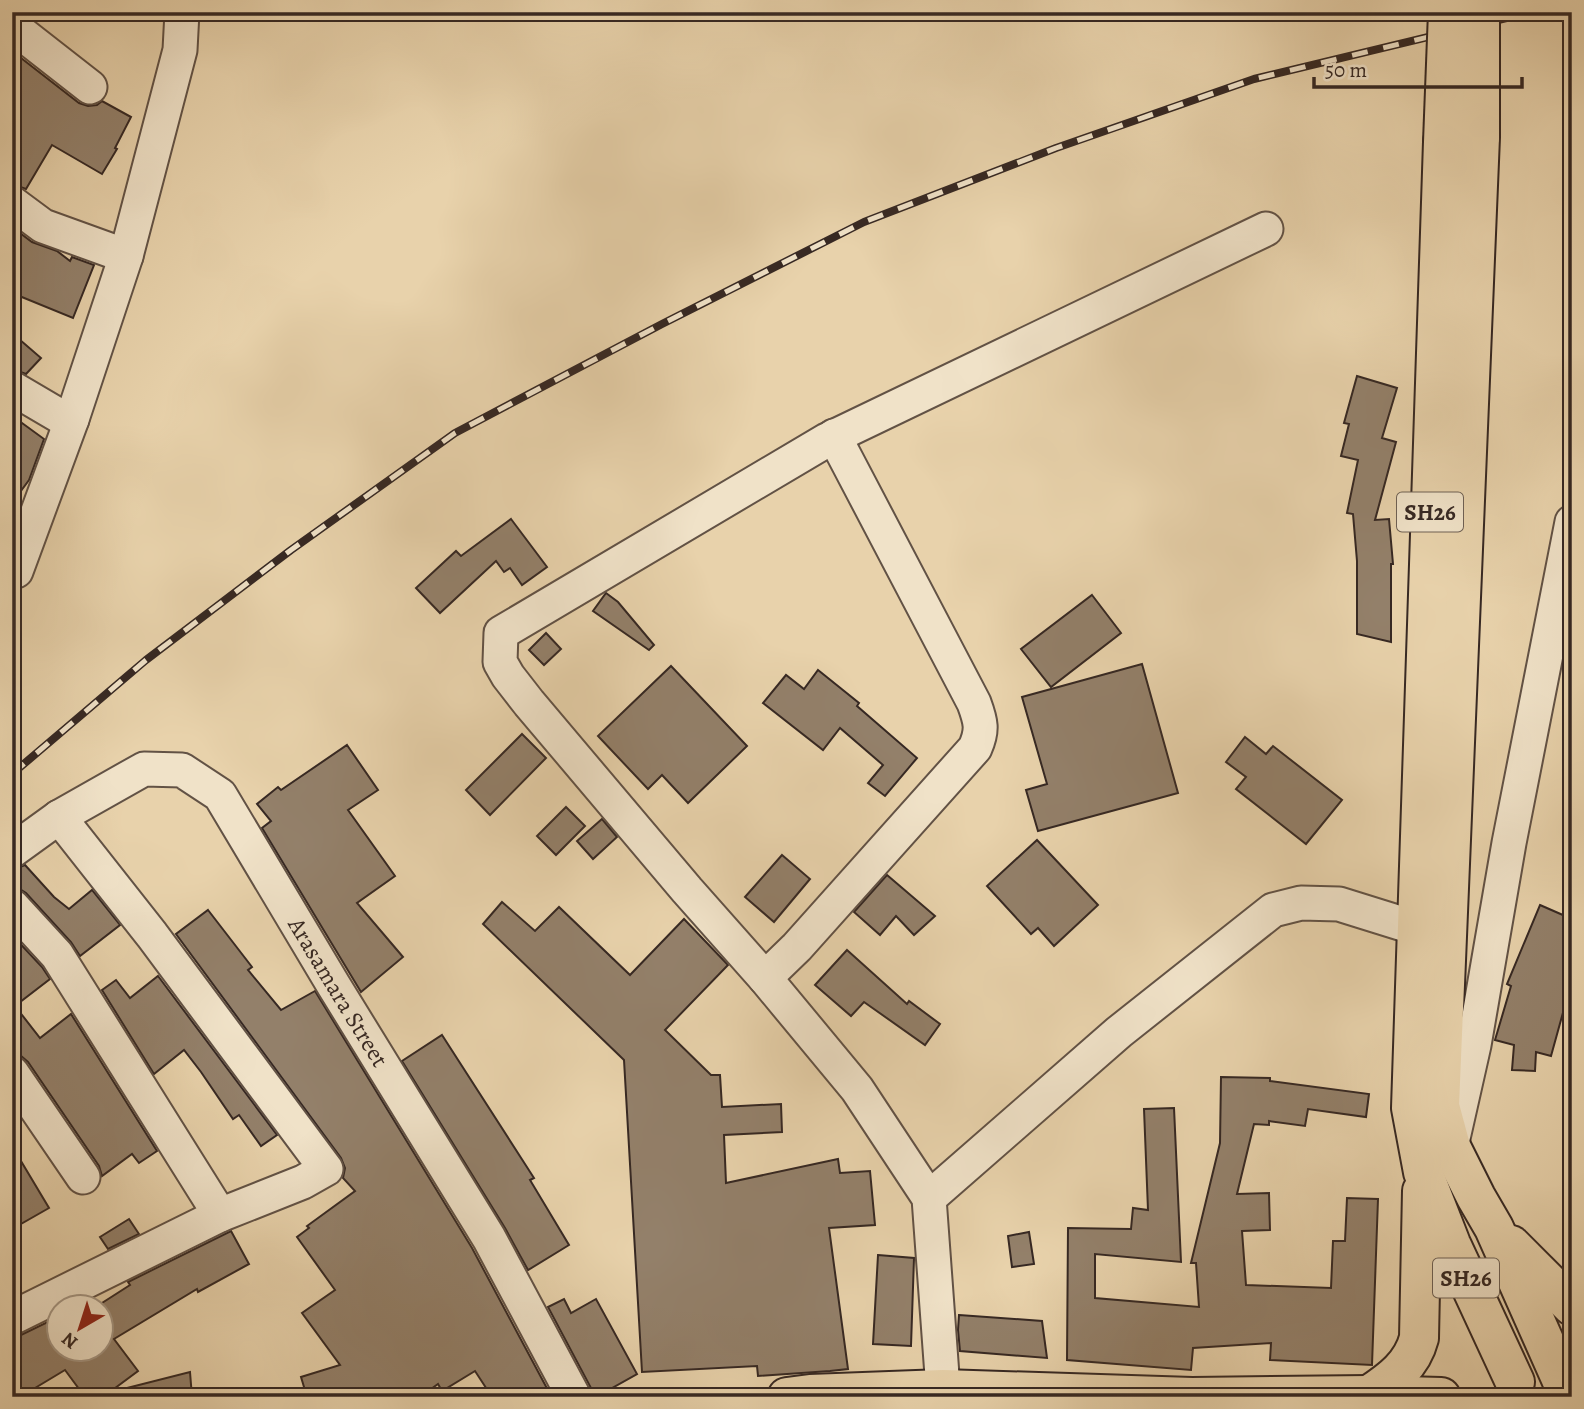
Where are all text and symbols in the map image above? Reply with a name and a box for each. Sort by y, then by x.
scale bar [1314,46,1523,90]
text: 50 m [1325,56,1367,84]
road number: SH26 [1397,492,1463,532]
street label: Arasamara Street [280,910,396,1073]
road number: SH26 [1433,1259,1499,1298]
north arrow [46,1294,116,1364]
text: N [56,1326,83,1355]

